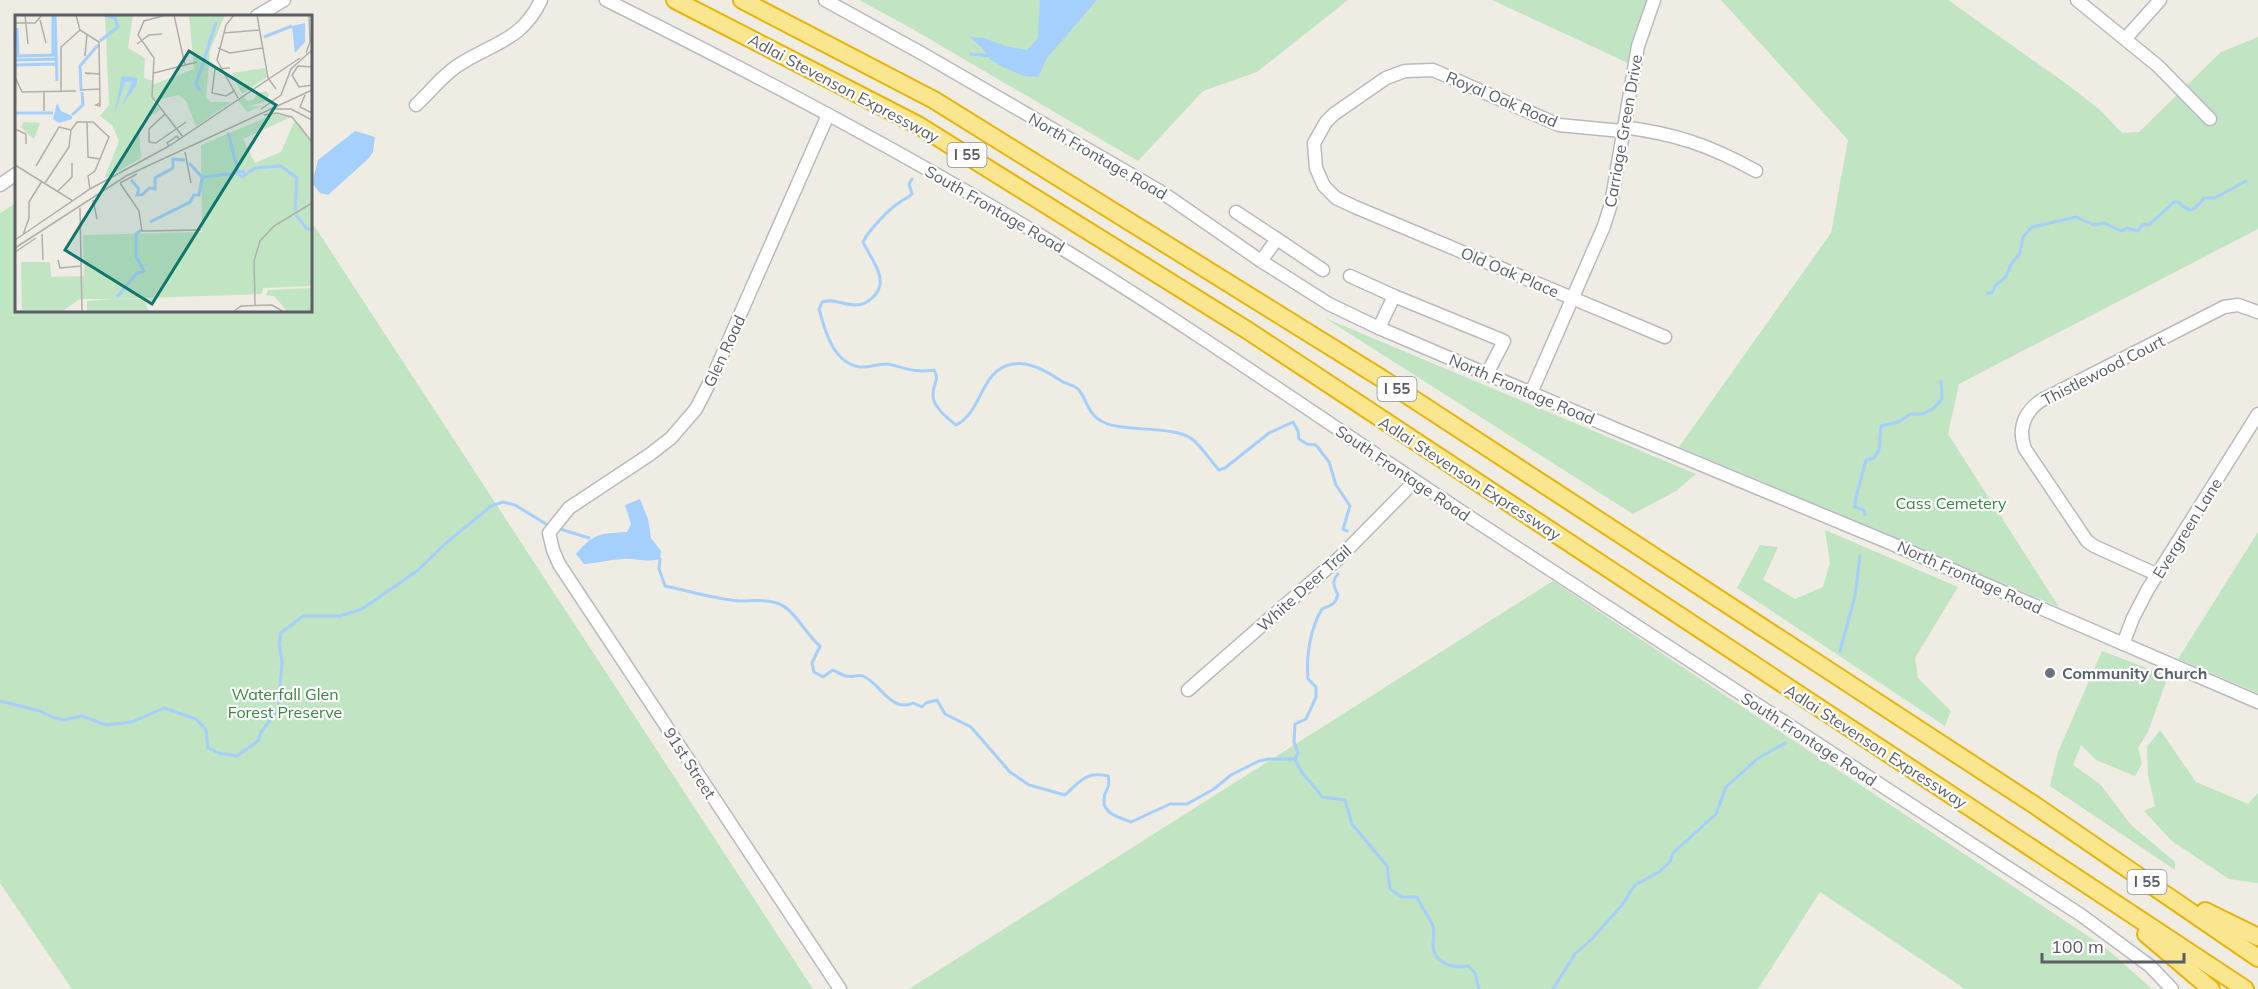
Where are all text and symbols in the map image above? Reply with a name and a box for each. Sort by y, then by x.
inset map [15,15,312,312]
street label: Adlai Stevenson Expressway [745,29,943,147]
street label: Carriage Green Drive [1600,53,1646,209]
street label: Royal Oak Road [1443,66,1561,132]
street label: North Frontage Road [1025,108,1171,204]
road number: I 55 [948,143,986,167]
street label: South Frontage Road [922,161,1068,257]
street label: Old Oak Place [1458,242,1562,302]
street label: Glen Road [699,312,749,390]
street label: Thistlewood Court [2038,330,2168,410]
street label: North Frontage Road [1446,349,1598,429]
road number: I 55 [1378,377,1416,401]
street label: Adlai Stevenson Expressway [1375,412,1565,545]
street label: South Frontage Road [1332,421,1474,525]
street label: Evergreen Lane [2148,474,2226,582]
park label: Cass Cemetery [1895,493,2007,513]
street label: North Frontage Road [1894,536,2046,618]
street label: White Deer Trail [1253,540,1355,636]
place label: Community Church [2062,663,2207,683]
marker: Community Church [2043,666,2057,680]
street label: Adlai Stevenson Expressway [1781,680,1971,813]
park label: Waterfall Glen Forest Preserve [228,684,342,722]
street label: South Frontage Road [1738,688,1880,790]
street label: 91st Street [660,724,721,803]
road number: I 55 [2128,870,2166,894]
scale bar [2042,926,2184,964]
text: 100 m [2051,935,2104,958]

